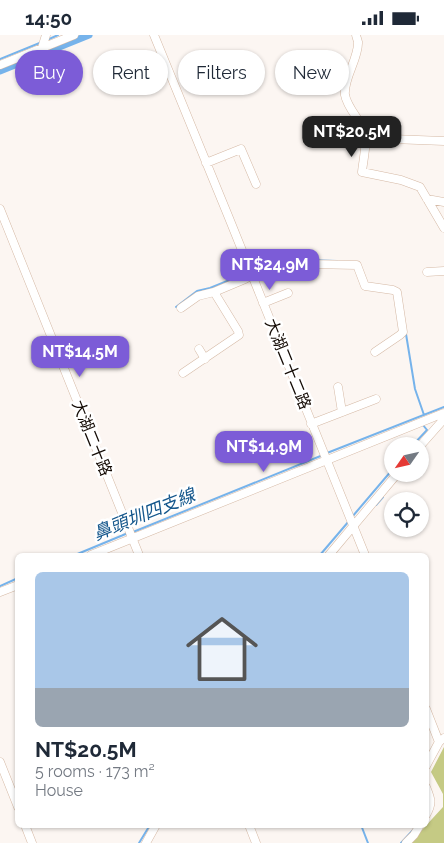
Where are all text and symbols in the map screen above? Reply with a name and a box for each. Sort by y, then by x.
text: 14:50 [25,7,72,29]
chip: Buy [15,50,83,95]
chip: Rent [93,50,168,95]
chip: Filters [178,50,265,95]
chip: New [275,50,349,95]
pin: NT$20.5M [300,115,404,158]
text: NT$20.5M [313,122,391,141]
pin: NT$24.9M [218,249,322,291]
text: NT$24.9M [231,255,309,274]
street label: 大湖二十二路 [261,316,315,412]
pin: NT$14.5M [28,335,132,378]
text: NT$14.5M [42,342,118,361]
street label: 大湖二十路 [68,397,116,479]
pin: NT$14.9M [212,431,316,473]
text: NT$14.9M [226,437,302,456]
north arrow [384,437,429,483]
map controls [384,437,429,537]
water label: 鼻頭圳四支線 [90,483,200,544]
button: locate [384,492,429,537]
icon: home [177,604,267,694]
text: NT$20.5M [35,737,137,762]
text: 5 rooms · 173 m² [35,762,155,781]
text: House [35,781,83,800]

